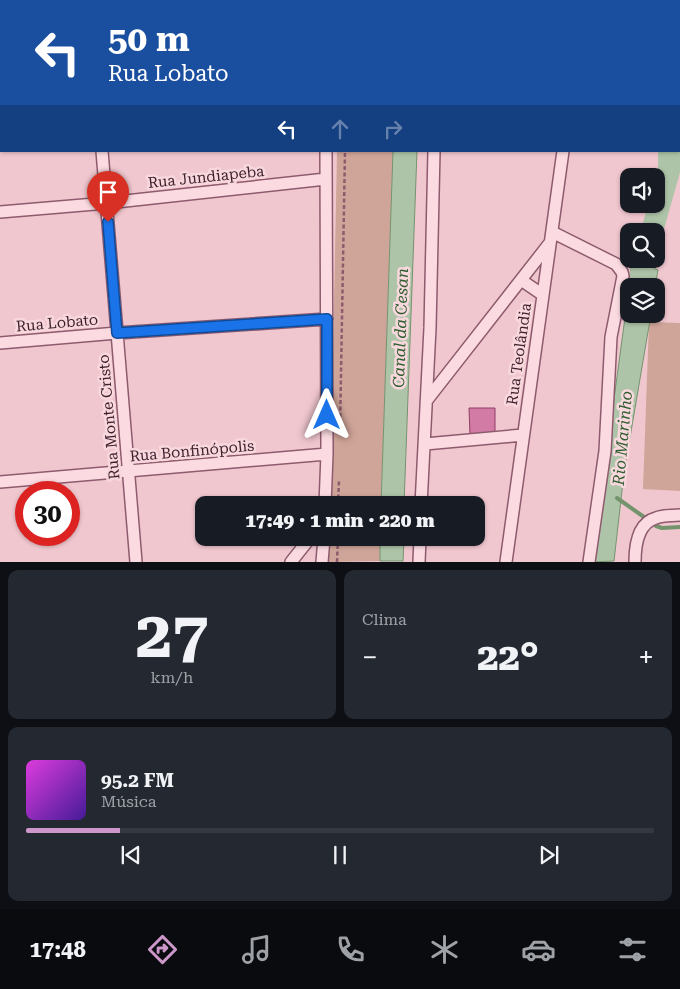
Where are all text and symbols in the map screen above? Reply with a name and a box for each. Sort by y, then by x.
text: 50 m [108,19,190,60]
icon: left [25,20,90,85]
text: Rua Lobato [108,61,228,86]
icon: left [273,115,301,143]
icon: ahead [326,115,354,143]
icon: right [379,115,407,143]
street label: Rua Jundiapeba [147,162,265,192]
map controls [620,168,665,323]
button: sound [620,168,665,213]
pin [87,171,129,222]
icon: arrive [94,178,122,206]
button: search [620,223,665,268]
water label: Canal da Cesan [389,268,412,388]
button: layers [620,278,665,323]
street label: Rua Teolândia [503,302,535,406]
street label: Rua Lobato [15,310,99,336]
street label: Rua Monte Cristo [95,354,123,480]
position arrow [300,388,352,440]
water label: Rio Marinho [609,390,636,487]
street label: Rua Bonfinópolis [129,437,255,465]
speed limit sign: 30 [15,481,80,546]
text: 17:49 · 1 min · 220 m [245,509,435,532]
text: 27 [136,597,208,673]
text: Clima [362,610,407,629]
text: 22° [477,635,539,679]
text: − [362,641,378,674]
text: + [638,641,654,674]
text: km/h [151,668,193,687]
text: 95.2 FM [101,769,174,792]
text: Música [101,792,156,811]
icon: previous [117,841,145,869]
icon: pause [326,841,354,869]
icon: next [535,841,563,869]
icon: directions [145,932,180,967]
icon: music [239,932,274,967]
icon: phone [333,932,368,967]
icon: climate [427,932,462,967]
icon: car [521,932,556,967]
icon: filters [615,932,650,967]
text: 17:48 [30,937,86,962]

